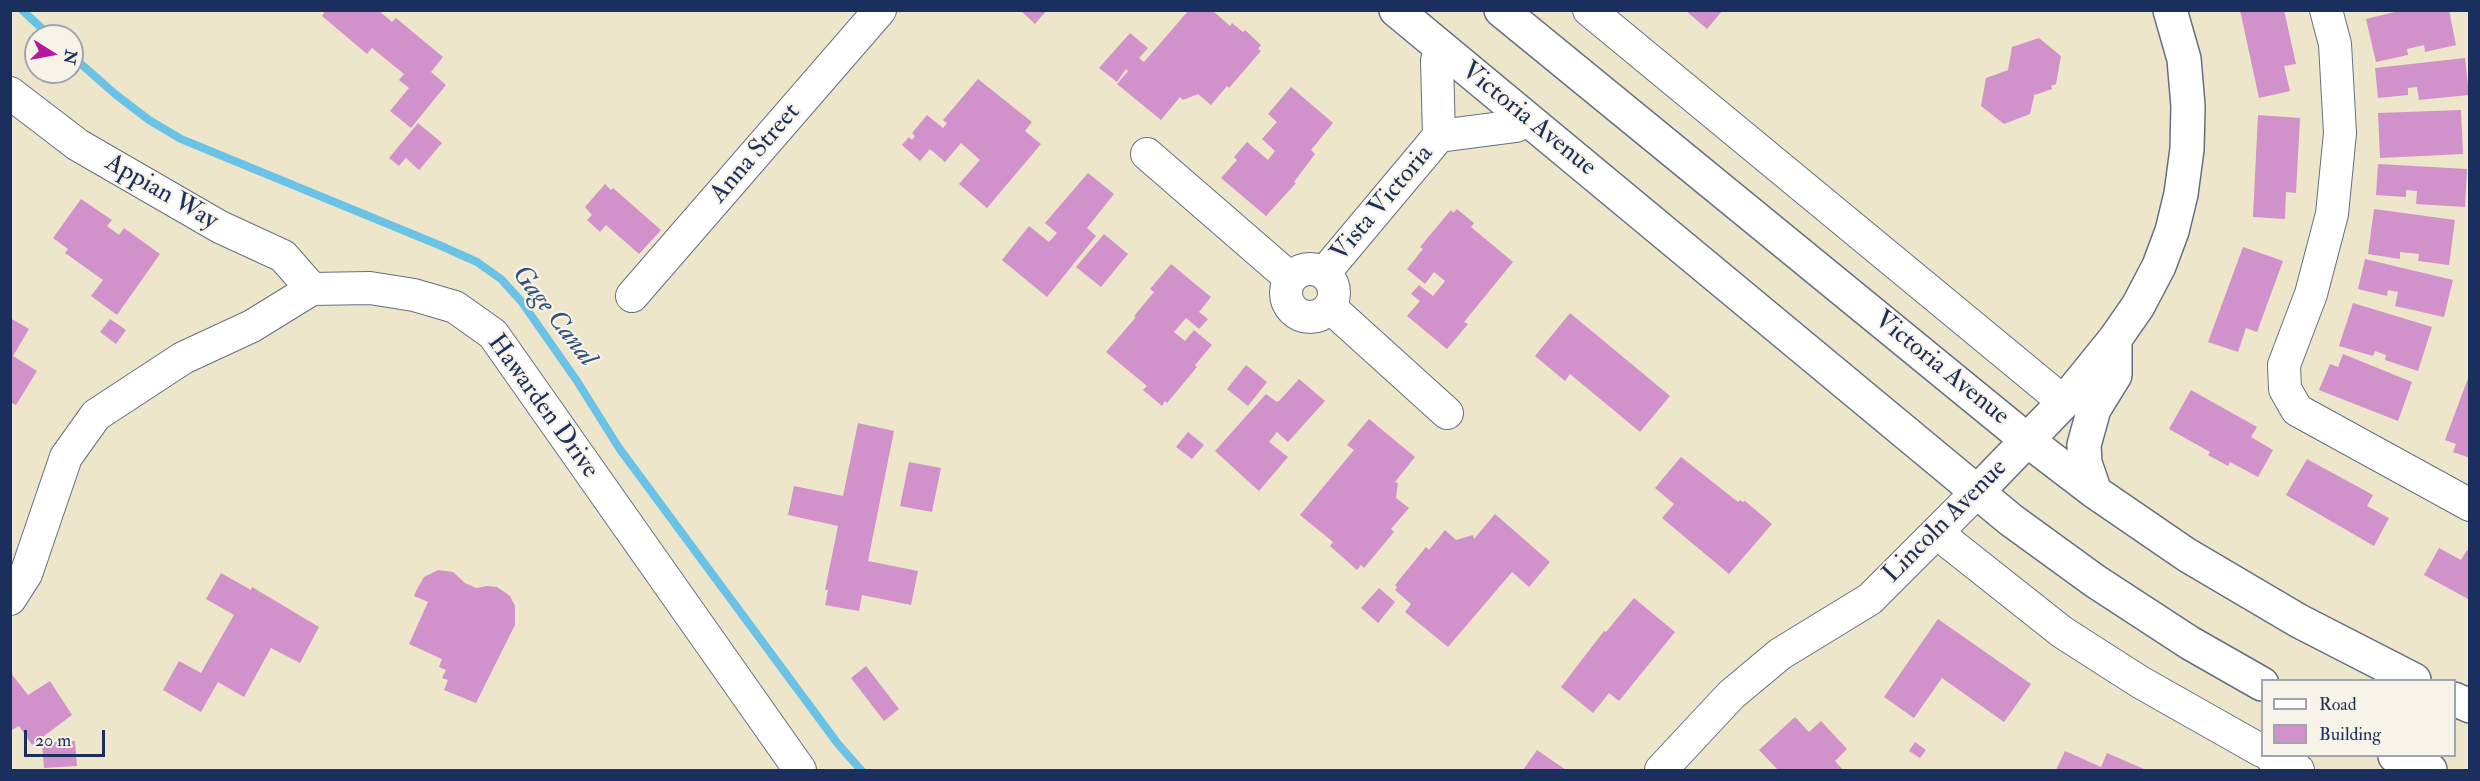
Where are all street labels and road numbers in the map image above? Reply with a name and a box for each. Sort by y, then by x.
street label: Victoria Avenue [1454,56,1602,184]
street label: Anna Street [704,98,808,210]
street label: Vista Victoria [1325,139,1441,269]
street label: Appian Way [99,148,223,238]
street label: Victoria Avenue [1867,305,2015,433]
street label: Hawarden Drive [479,329,605,485]
street label: Lincoln Avenue [1877,453,2015,591]

